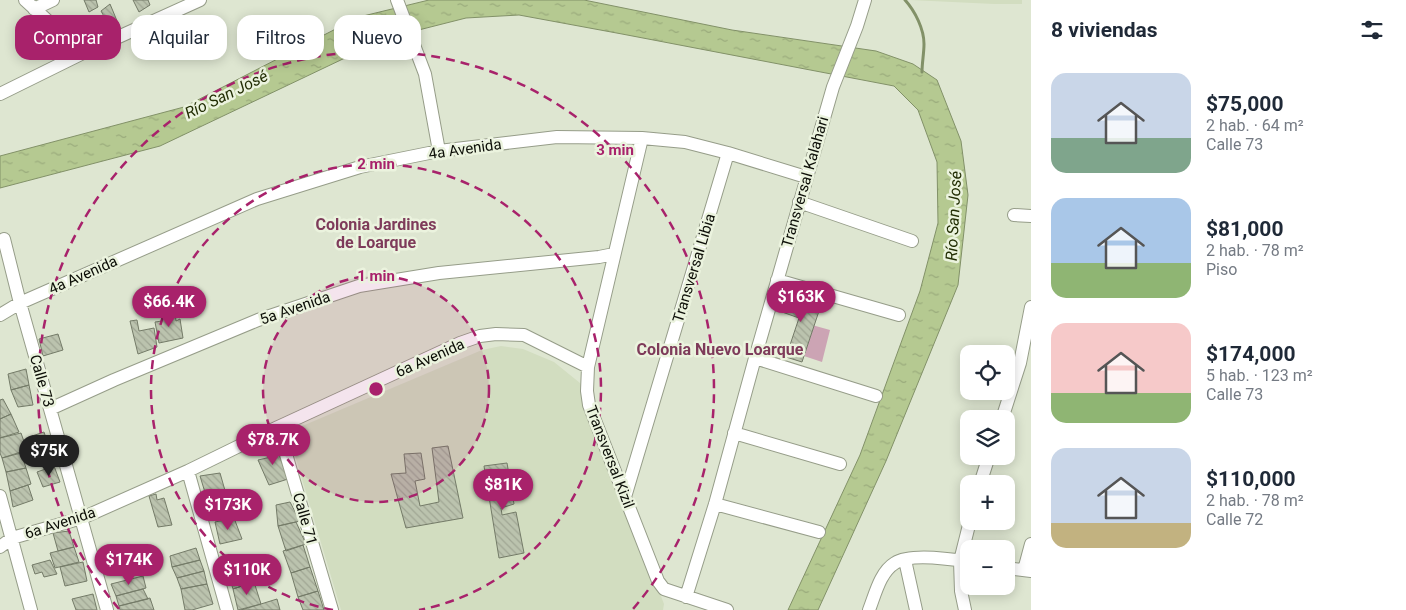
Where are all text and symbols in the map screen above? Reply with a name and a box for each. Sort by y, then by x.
chip: Comprar [15,15,121,60]
chip: Alquilar [131,15,227,60]
chip: Filtros [237,15,324,60]
chip: Nuevo [334,15,421,60]
icon: filters [1358,16,1386,44]
text: 8 viviendas [1051,18,1158,42]
water label: Río San José [182,66,271,123]
text: $75,000 [1206,92,1283,116]
icon: home [1091,93,1151,153]
street label: Transversal Kalahari [778,114,832,250]
text: 2 hab. · 64 m² [1206,116,1304,135]
street label: 4a Avenida [427,135,503,163]
text: Calle 73 [1206,135,1263,154]
text: 3 min [596,141,634,159]
text: 2 min [357,155,395,173]
water label: Río San José [942,171,965,261]
street label: Transversal Libia [669,211,719,325]
district label: Colonia Jardines de Loarque [316,215,436,252]
text: $81,000 [1206,217,1283,241]
icon: home [1091,218,1151,278]
text: 2 hab. · 78 m² [1206,241,1304,260]
street label: 4a Avenida [46,252,120,298]
text: Piso [1206,260,1237,279]
text: 1 min [357,267,395,285]
pin: $163K [766,280,836,323]
pin: $66.4K [128,286,210,328]
text: $163K [778,287,824,306]
street label: 5a Avenida [257,288,333,328]
text: $66.4K [143,292,195,311]
street label: 6a Avenida [393,335,467,381]
district label: Colonia Nuevo Loarque [637,340,804,359]
text: $174,000 [1206,342,1296,366]
icon: home [1091,343,1151,403]
map controls [960,345,1015,595]
button: locate [960,345,1015,400]
street label: Calle 73 [26,353,58,409]
text: 5 hab. · 123 m² [1206,366,1313,385]
centre of rings [367,380,385,398]
text: Calle 73 [1206,385,1263,404]
street label: Transversal Kizil [582,403,638,511]
button: layers [960,410,1015,465]
pin: $78.7K [232,424,314,466]
text: $78.7K [247,430,299,449]
pin: $75K [19,434,79,477]
text: $75K [30,441,68,460]
text: $110,000 [1206,467,1296,491]
pin: $81K [473,468,533,511]
icon: home [1091,468,1151,528]
text: $81K [484,475,522,494]
button: + [960,475,1015,530]
pin: $173K [193,488,263,531]
street label: Calle 71 [289,491,321,547]
text: 2 hab. · 78 m² [1206,491,1304,510]
text: $173K [205,495,251,514]
street label: 6a Avenida [22,503,98,543]
text: Calle 72 [1206,510,1263,529]
button: − [960,540,1015,595]
pin: $174K [94,544,164,586]
text: $174K [106,550,152,569]
pin: $110K [212,554,282,596]
text: $110K [224,560,270,579]

